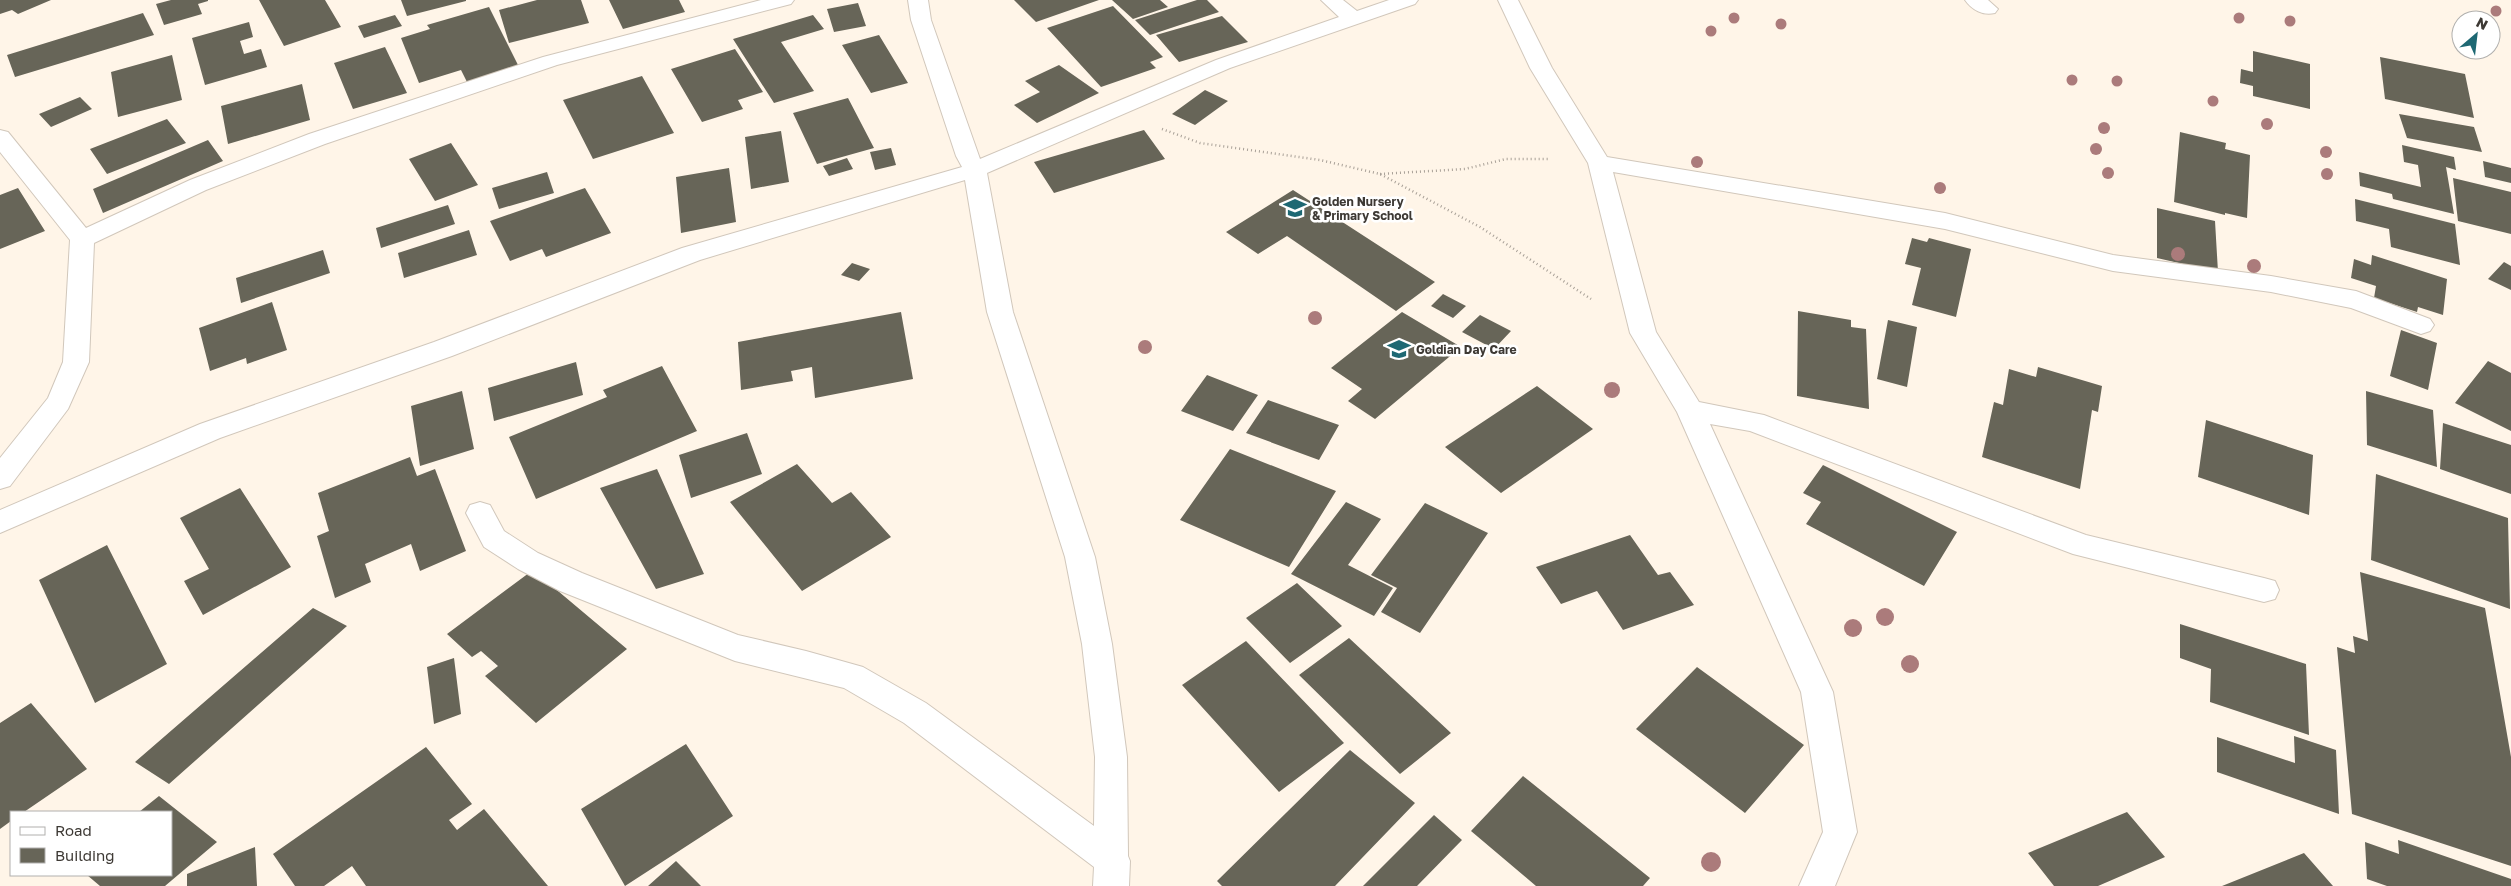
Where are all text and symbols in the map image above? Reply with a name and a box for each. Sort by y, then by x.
north arrow [2451,10,2501,60]
text: N [2474,13,2491,33]
place label: Golden Nursery & Primary School [1312,194,1413,223]
school or university icon: Golden Nursery & Primary School [1282,195,1308,221]
school or university icon: Goldian Day Care [1386,336,1412,362]
place label: Goldian Day Care [1416,342,1516,357]
legend [10,811,172,876]
text: Road [55,821,92,839]
text: Building [55,846,115,864]

